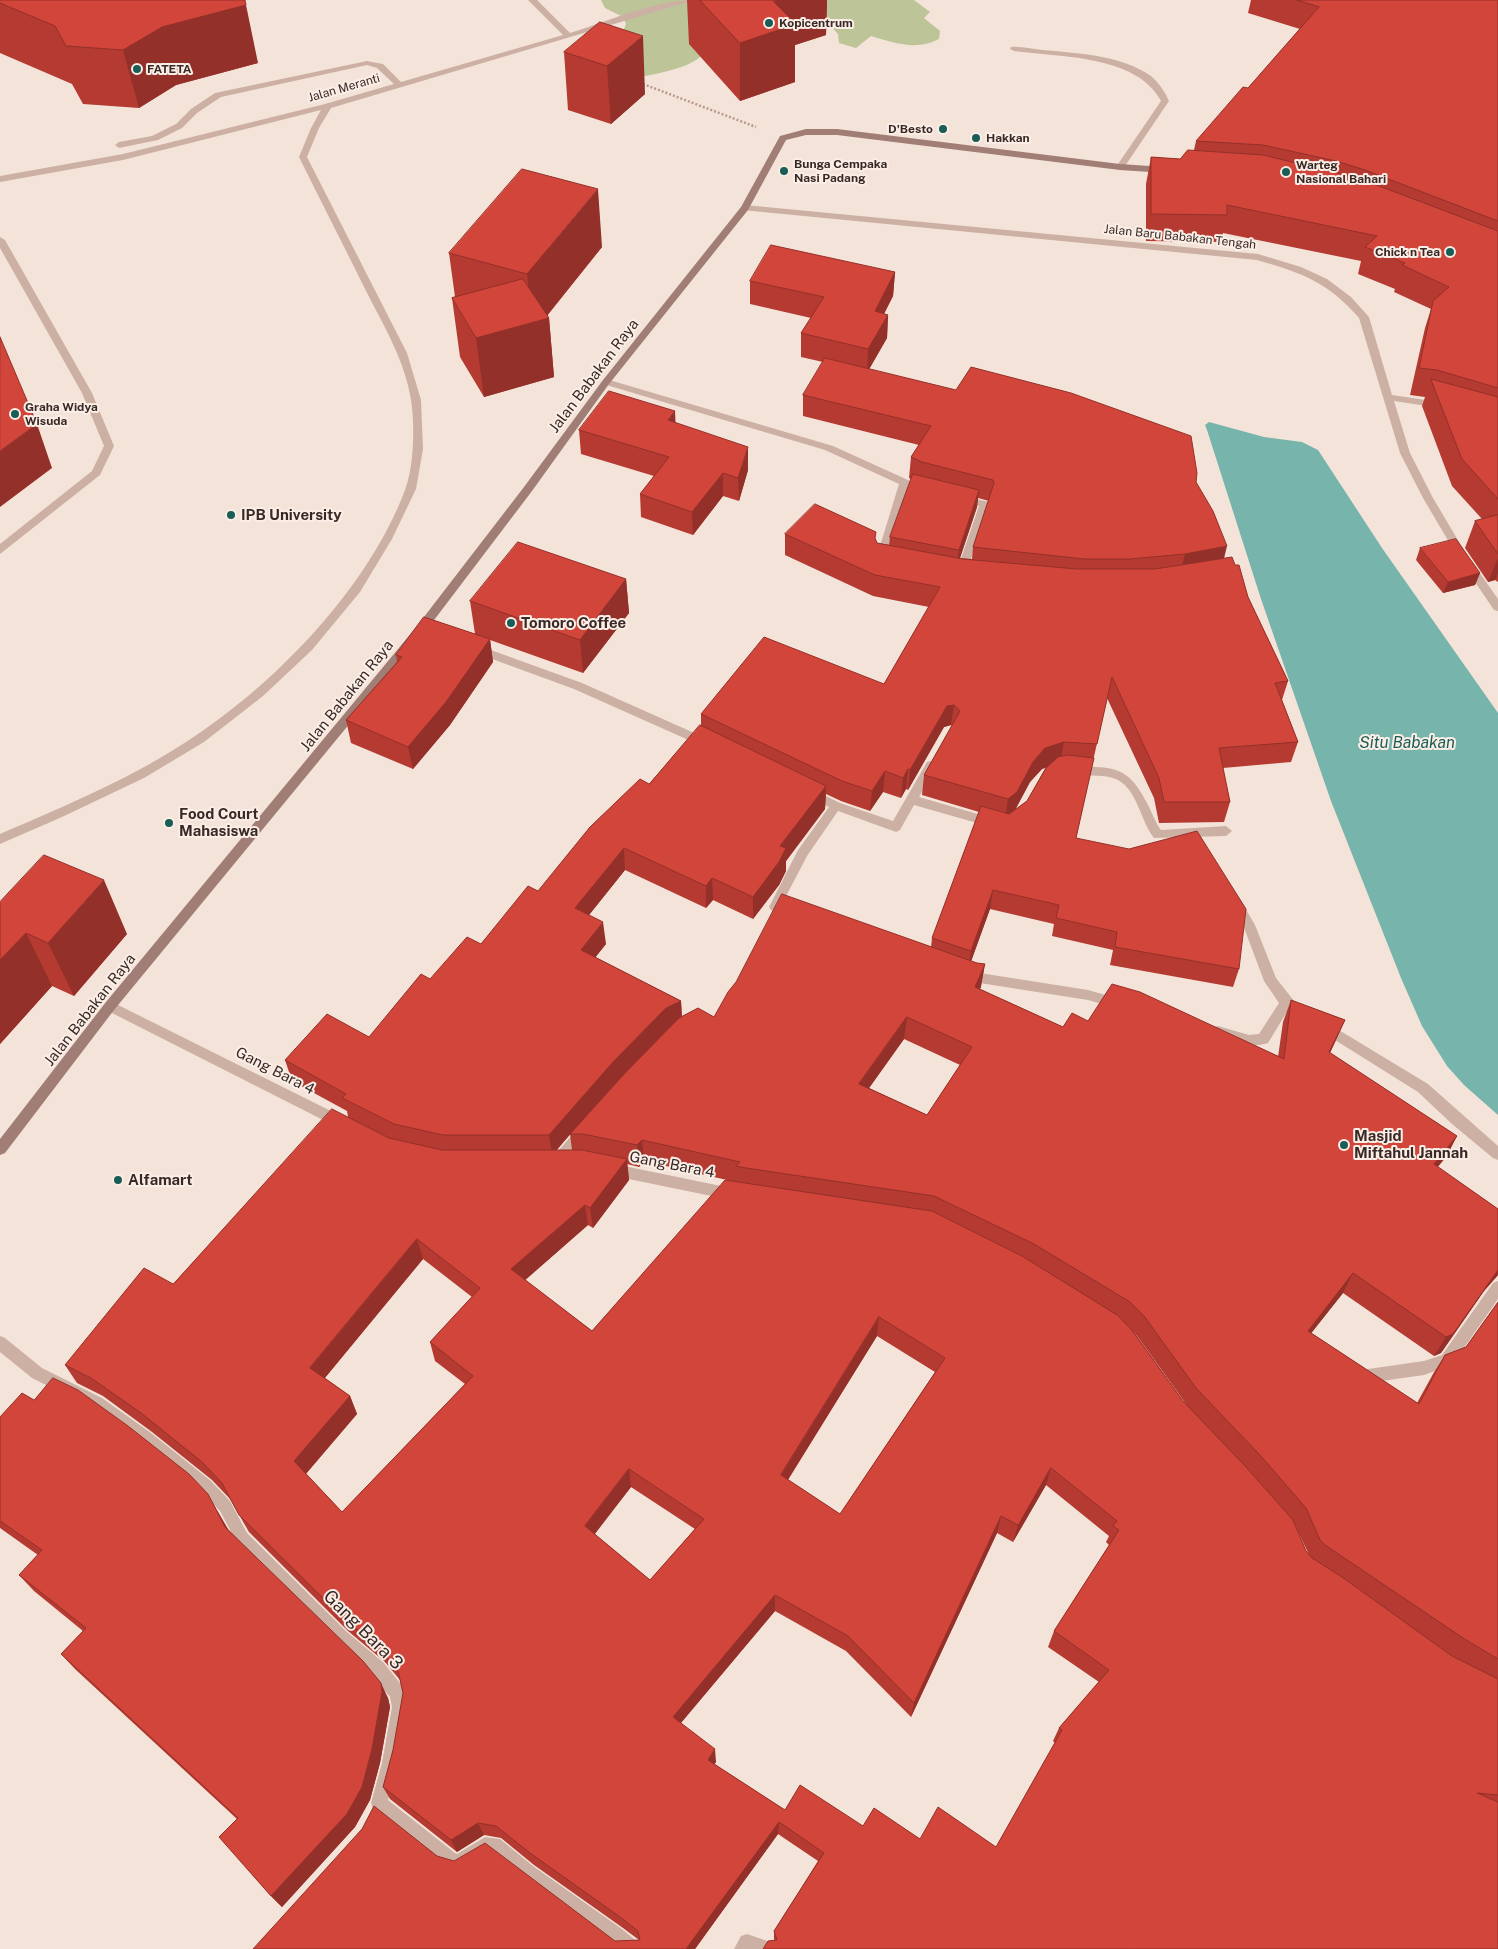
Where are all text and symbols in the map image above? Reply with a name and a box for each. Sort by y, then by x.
place label: Kopicentrum [779,16,853,30]
marker: Kopicentrum [763,17,775,29]
place label: FATETA [147,62,192,76]
marker: FATETA [131,63,143,75]
street label: Jalan Meranti [306,71,382,105]
place label: D'Besto [888,122,933,136]
marker: D'Besto [937,123,949,135]
place label: Hakkan [986,131,1030,145]
marker: Hakkan [970,132,982,144]
place label: Bunga Cempaka Nasi Padang [794,157,887,185]
place label: Warteg Nasional Bahari [1296,158,1386,186]
marker: Bunga Cempaka Nasi Padang [778,165,790,177]
marker: Warteg Nasional Bahari [1280,166,1292,178]
street label: Jalan Baru Babakan Tengah [1103,222,1257,252]
place label: Chick n Tea [1375,245,1440,259]
marker: Chick n Tea [1444,246,1456,258]
street label: Jalan Babakan Raya [545,316,643,436]
place label: Graha Widya Wisuda [25,400,98,428]
marker: Graha Widya Wisuda [9,408,21,420]
place label: IPB University [241,506,342,524]
marker: IPB University [225,509,237,521]
place label: Tomoro Coffee [521,614,626,632]
marker: Tomoro Coffee [505,617,517,629]
street label: Jalan Babakan Raya [297,637,397,755]
water label: Situ Babakan [1359,733,1455,753]
place label: Food Court Mahasiswa [179,805,258,840]
marker: Food Court Mahasiswa [163,817,175,829]
street label: Jalan Babakan Raya [41,950,139,1070]
street label: Gang Bara 4 [232,1043,318,1099]
place label: Masjid Miftahul Jannah [1354,1127,1468,1162]
marker: Masjid Miftahul Jannah [1338,1139,1350,1151]
street label: Gang Bara 4 [628,1148,716,1182]
place label: Alfamart [128,1171,192,1189]
marker: Alfamart [112,1174,124,1186]
street label: Gang Bara 3 [319,1586,407,1674]

